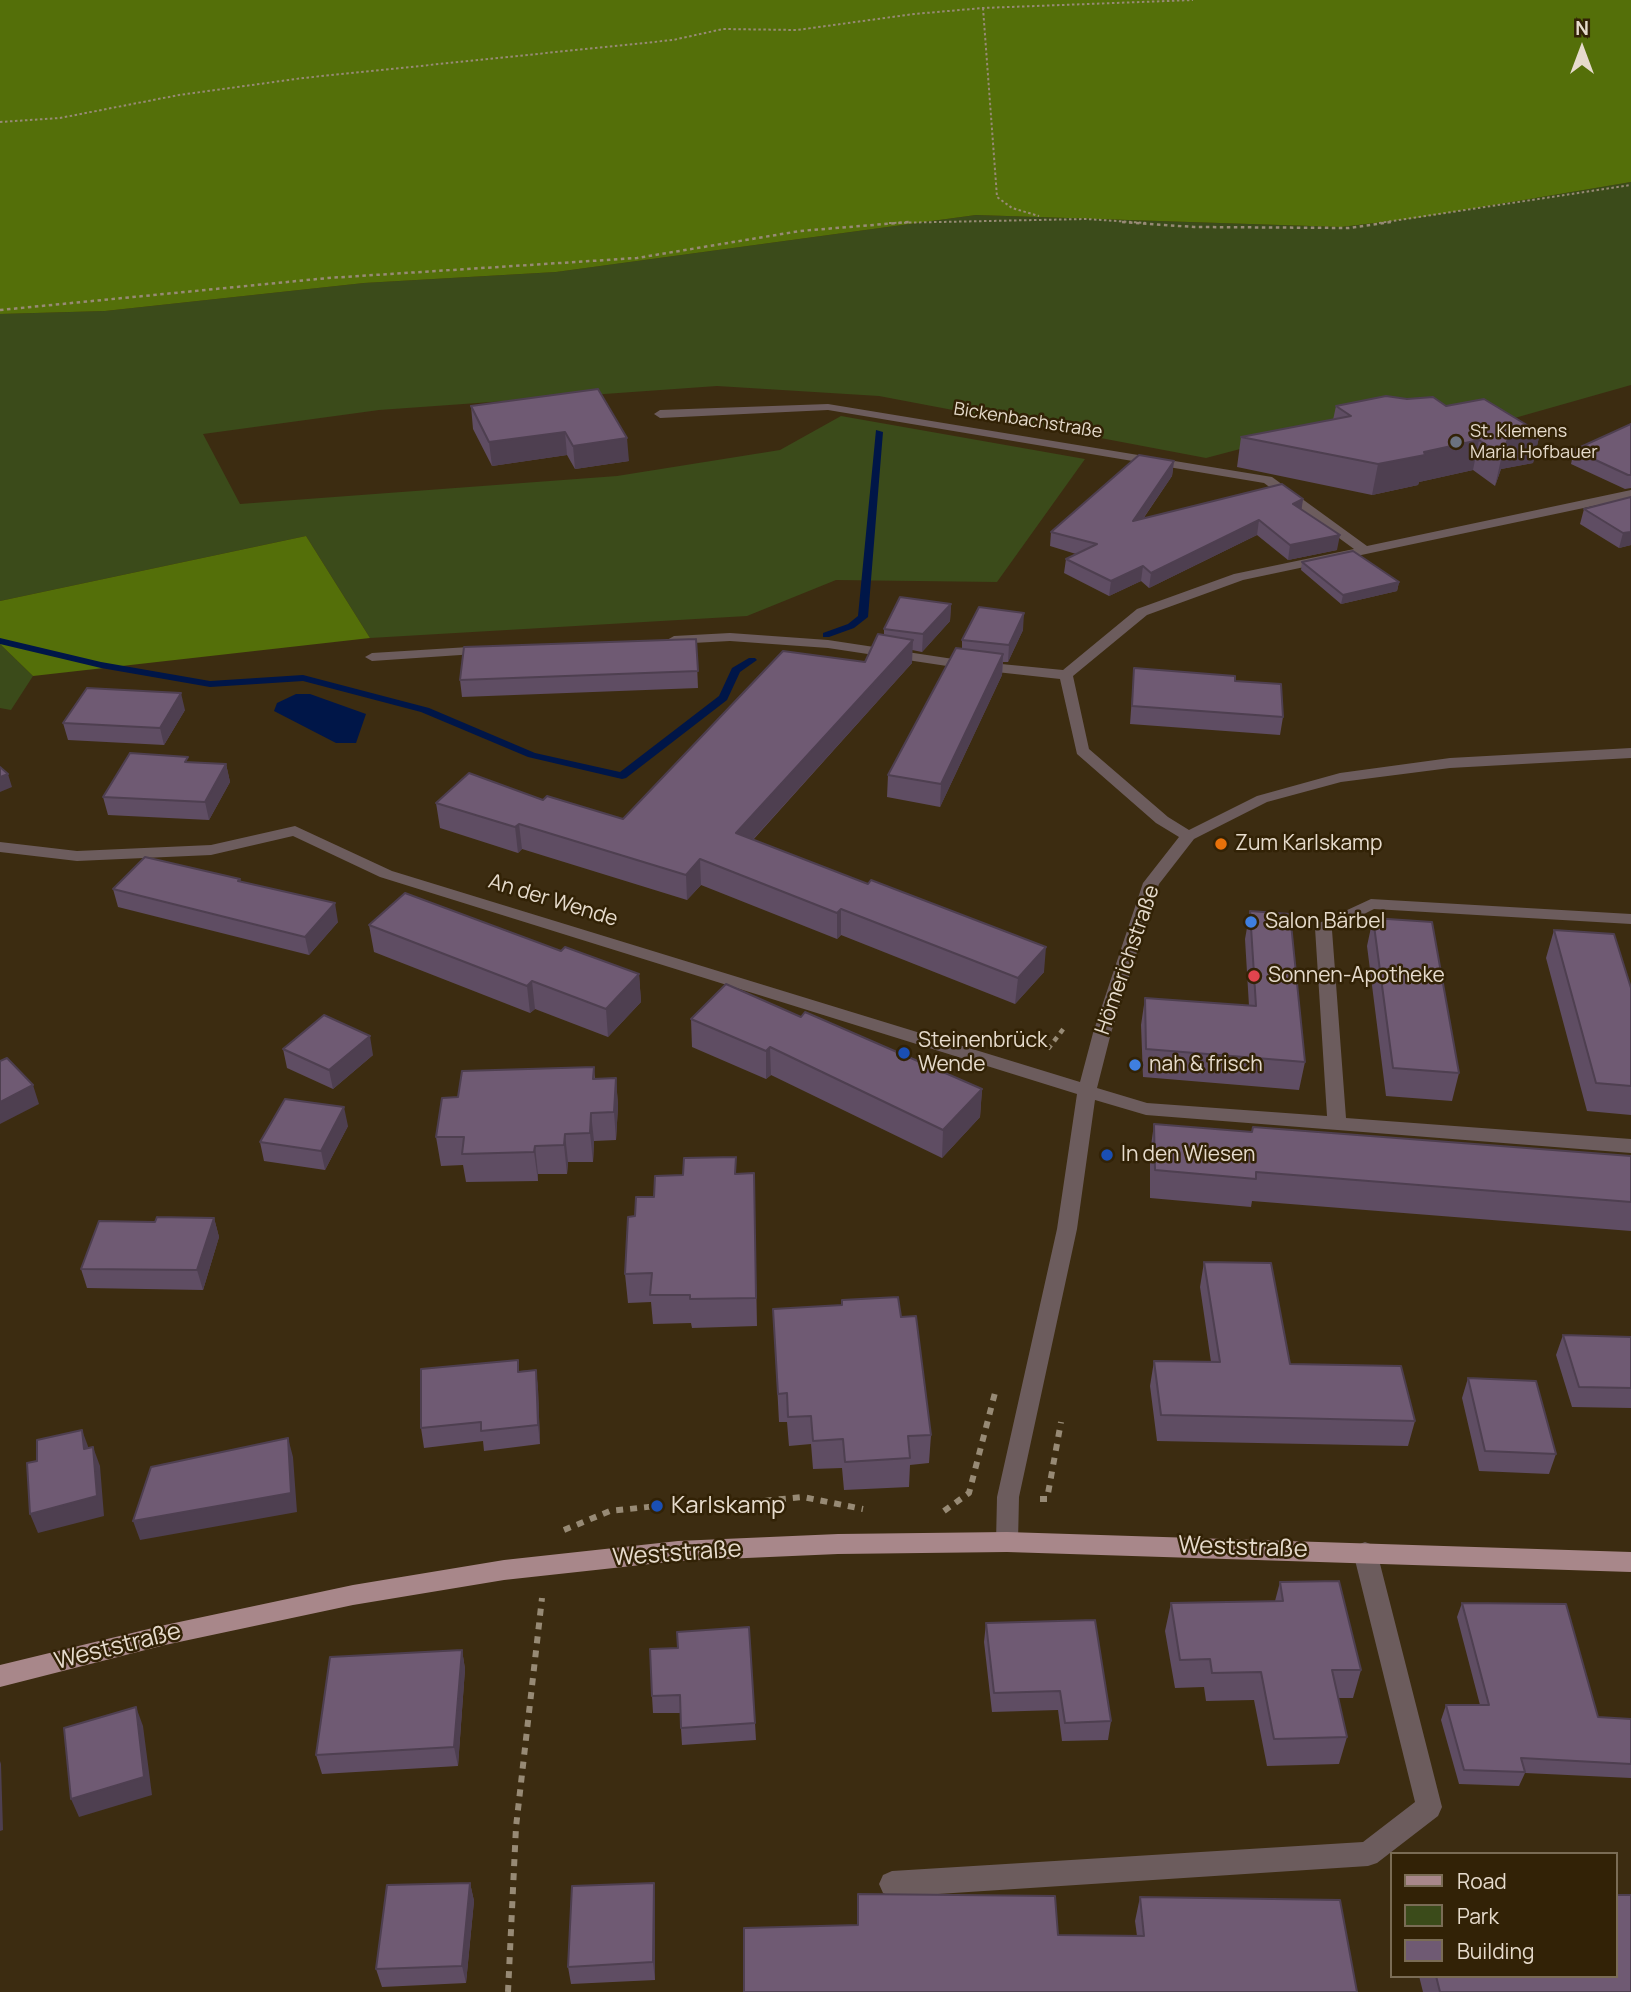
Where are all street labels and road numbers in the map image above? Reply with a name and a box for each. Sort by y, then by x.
street label: Bickenbachstraße [952,399,1104,443]
street label: An der Wende [485,869,621,933]
street label: Hömerichstraße [1091,882,1165,1038]
street label: Weststraße [1178,1531,1308,1565]
street label: Weststraße [611,1535,743,1573]
street label: Weststraße [52,1617,184,1677]

